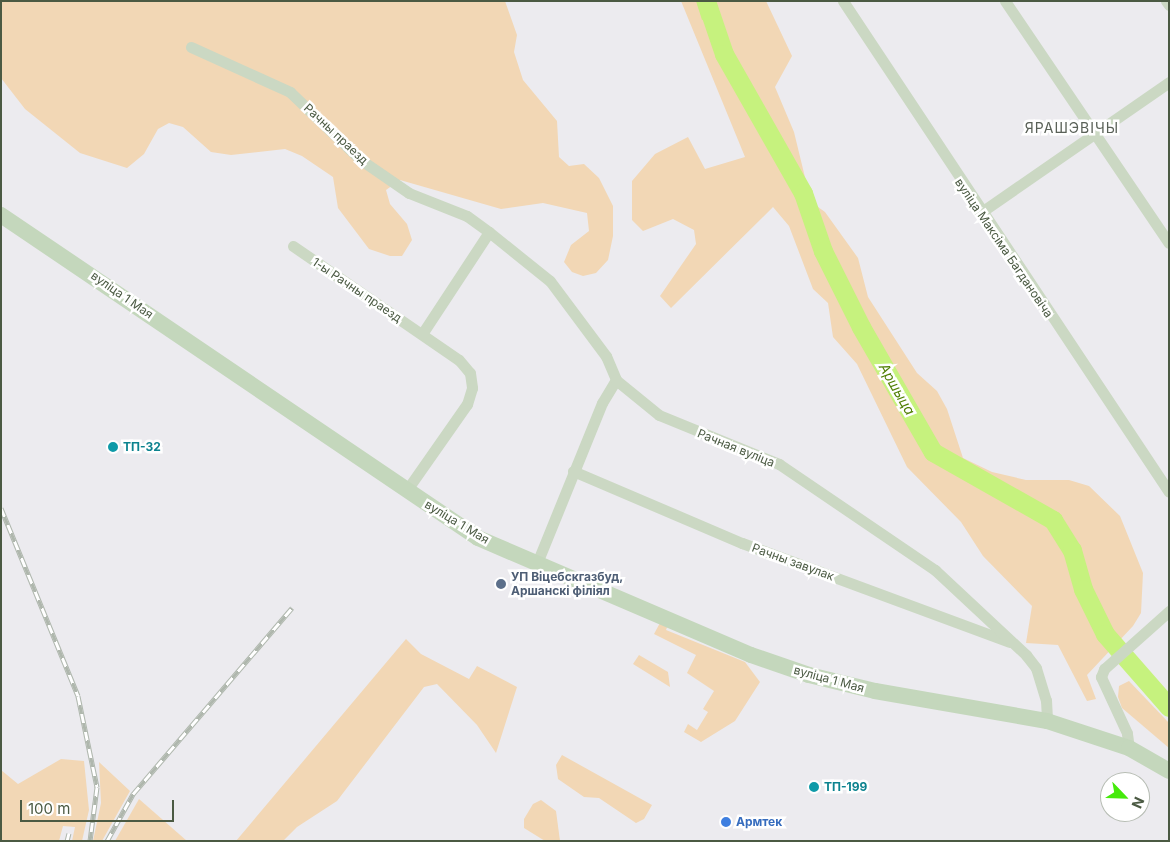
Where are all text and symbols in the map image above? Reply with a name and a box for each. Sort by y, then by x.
street label: Рачны праезд [301,101,371,167]
district label: ЯРАШЭВІЧЫ [1024,120,1120,136]
street label: вуліца Максіма Багдановіча [952,176,1056,320]
street label: 1-ы Рачны праезд [309,255,405,325]
street label: вуліца 1 Мая [88,268,156,322]
water label: Аршыца [875,360,919,418]
street label: Рачная вуліца [695,426,777,470]
place label: ТП-32 [123,440,161,454]
marker: ТП-32 [107,441,119,453]
street label: вуліца 1 Мая [422,497,492,547]
street label: Рачны завулак [750,540,836,584]
place label: УП Віцебскгазбуд, Аршанскі філіял [511,570,623,598]
marker: УП Віцебскгазбуд, Аршанскі філіял [495,578,507,590]
street label: вуліца 1 Мая [792,663,866,695]
north arrow [1100,772,1150,822]
place label: ТП-199 [824,780,867,794]
marker: ТП-199 [808,781,820,793]
scale bar [22,790,176,822]
text: N [1128,795,1148,811]
text: 100 m [28,799,70,818]
place label: Армтек [736,815,782,829]
marker: Армтек [720,816,732,828]

